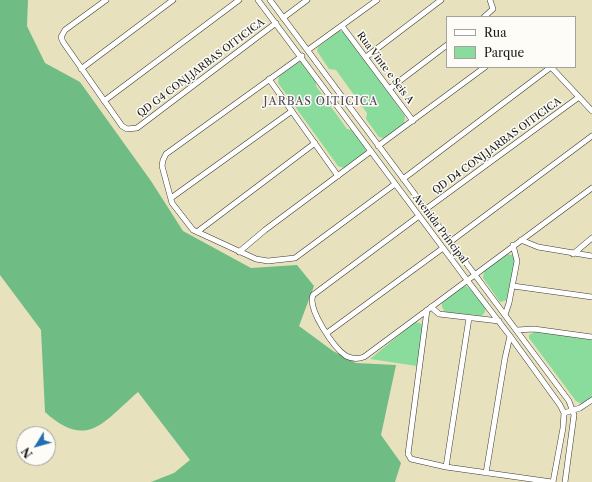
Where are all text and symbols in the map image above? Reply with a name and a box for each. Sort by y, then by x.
street label: QD G4 CONJ.JARBAS OITICICA [135,16,267,120]
legend [446,16,576,68]
text: Rua [484,25,507,40]
street label: Rua Vinte e Seis A [354,30,416,106]
text: Parque [484,45,524,60]
district label: JARBAS OITICICA [264,95,378,109]
street label: QD D4 CONJ.JARBAS OITICICA [430,95,564,197]
street label: Avenida Principal [410,192,470,266]
north arrow [16,426,56,466]
text: N [19,445,36,461]

